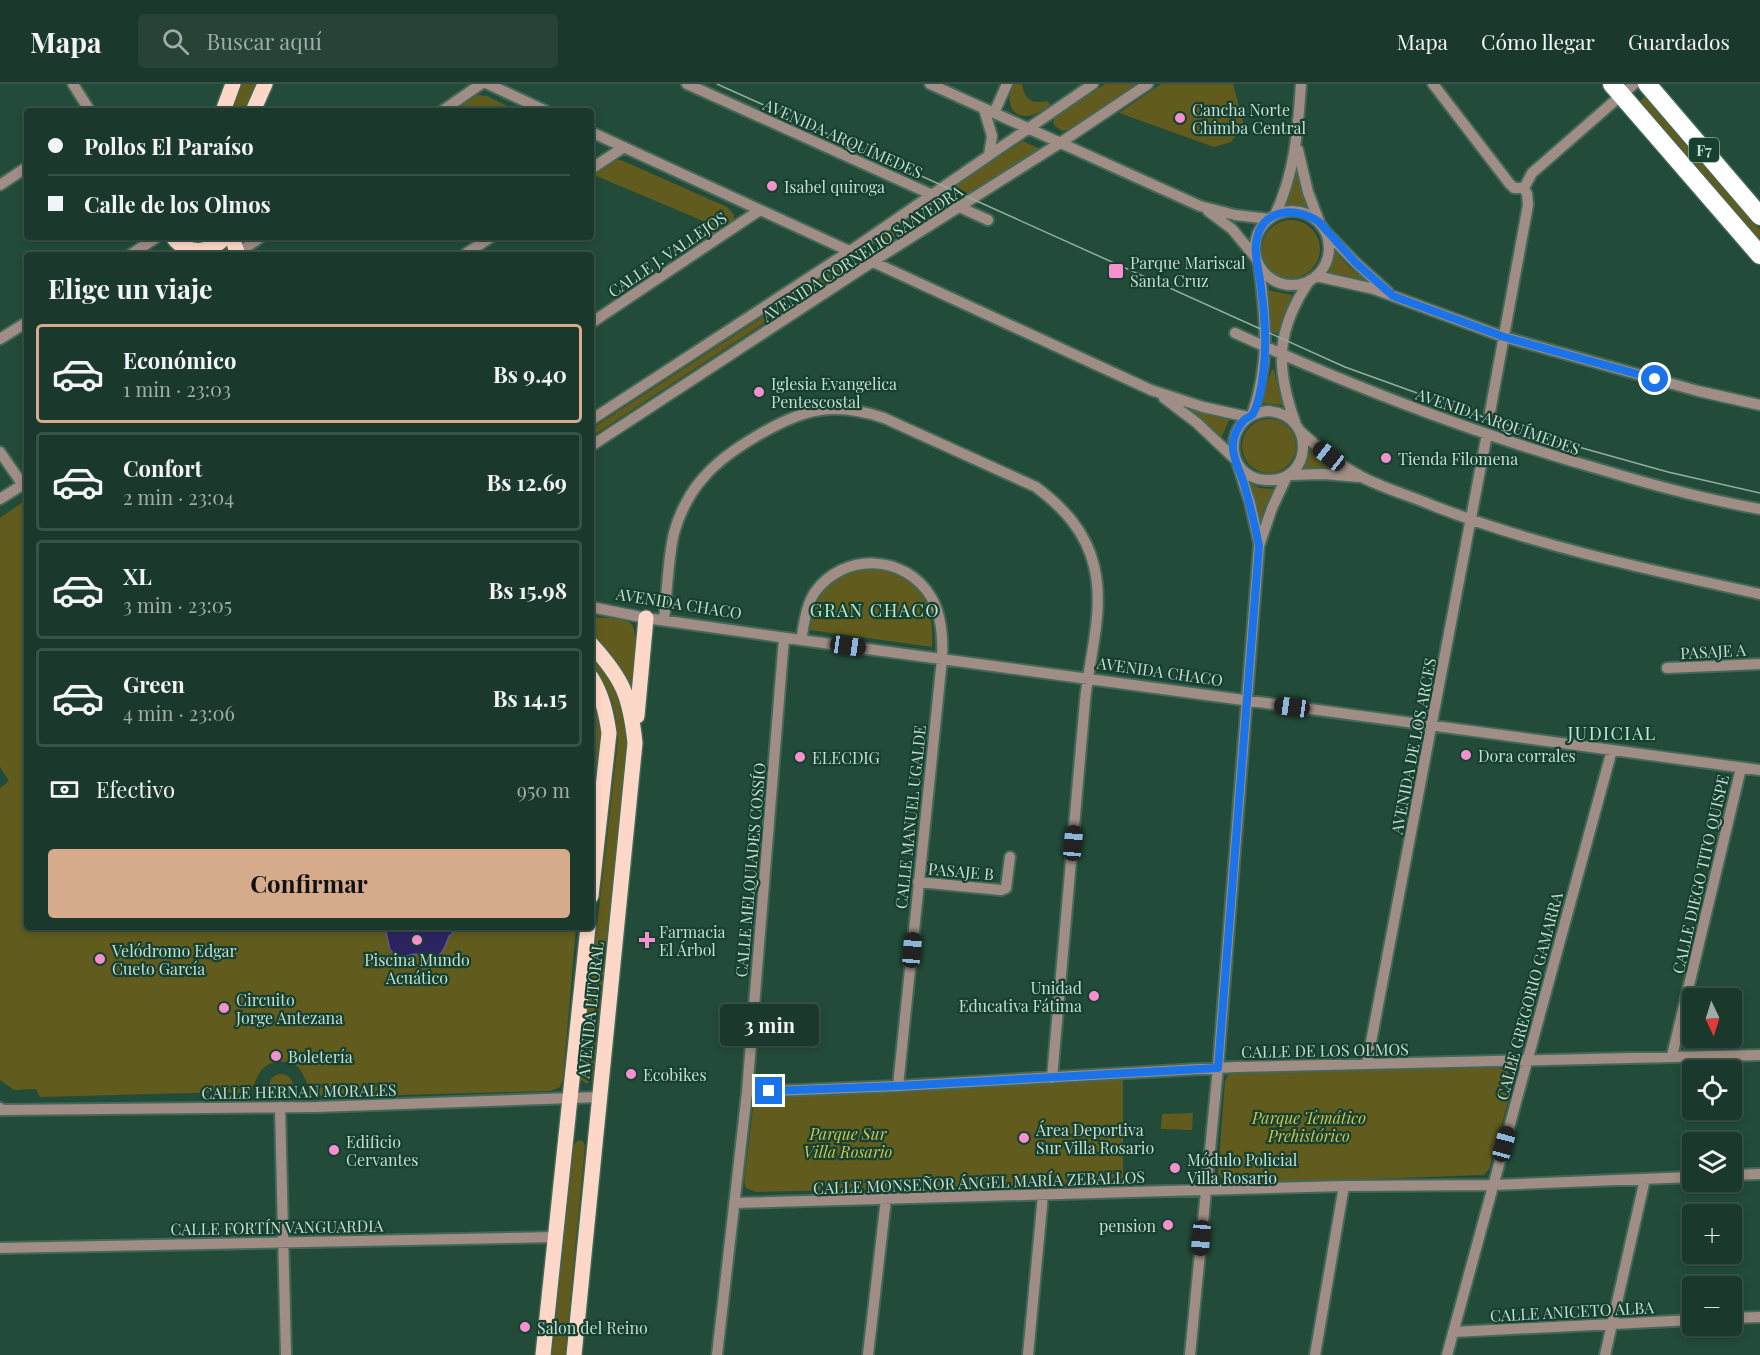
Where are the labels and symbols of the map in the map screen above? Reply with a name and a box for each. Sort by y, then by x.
street label: AVENIDA ARQUÍMEDES [759,93,926,183]
place label: Cancha Norte Chimba Central [1192,99,1306,138]
marker: Cancha Norte Chimba Central [1173,111,1187,125]
road number: F7 [1689,138,1719,162]
place label: Isabel quiroga [784,176,885,197]
marker: Isabel quiroga [765,179,779,193]
street label: AVENIDA CORNELIO SAAVEDRA [757,180,967,326]
street label: CALLE J. VALLEJOS [604,207,730,301]
place label: Parque Mariscal Santa Cruz [1130,252,1246,291]
marker: Parque Mariscal Santa Cruz [1107,262,1125,280]
route start [1641,365,1668,392]
place label: Iglesia Evangelica Pentescostal [771,373,897,412]
street label: AVENIDA ARQUÍMEDES [1412,383,1583,459]
marker: Iglesia Evangelica Pentescostal [752,385,766,399]
car [1309,438,1349,474]
place label: Tienda Filomena [1398,448,1518,469]
marker: Tienda Filomena [1379,451,1393,465]
street label: AVENIDA CHACO [614,583,744,623]
district label: GRAN CHACO [810,598,940,622]
car [829,635,867,657]
street label: PASAJE A [1680,639,1747,663]
street label: AVENIDA CHACO [1095,652,1224,690]
street label: AVENIDA DE LOS ARCES [1385,656,1440,837]
car [1273,696,1311,718]
district label: JUDICIAL [1566,721,1657,745]
street label: CALLE MANUEL UGALDE [890,724,930,910]
place label: Dora corrales [1478,745,1576,766]
place label: ELECDIG [812,747,880,768]
marker: Dora corrales [1459,748,1473,762]
marker: ELECDIG [793,750,807,764]
street label: CALLE MELQUIADES COSSÍO [730,762,770,978]
street label: CALLE DIEGO TITO QUISPE [1667,772,1733,976]
car [1062,824,1084,862]
street label: PASAJE B [927,858,995,884]
street label: CALLE GREGORIO GAMARRA [1491,889,1567,1102]
place label: Farmacia El Árbol [659,921,726,960]
car [901,931,923,969]
marker: Piscina Mundo Acuático [410,933,424,947]
marker: Farmacia El Árbol [640,933,654,947]
place label: Velódromo Edgar Cueto García [111,940,237,979]
street label: AVENIDA LITORAL [572,941,608,1080]
place label: Piscina Mundo Acuático [364,949,470,988]
marker: Velódromo Edgar Cueto García [93,952,107,966]
place label: Unidad Educativa Fátima [959,977,1082,1016]
north arrow [1682,988,1742,1048]
place label: Circuito Jorge Antezana [235,989,343,1028]
marker: Unidad Educativa Fátima [1087,989,1101,1003]
marker: Circuito Jorge Antezana [217,1001,231,1015]
callout: 3 min [720,1004,818,1046]
street label: CALLE DE LOS OLMOS [1241,1038,1409,1062]
place label: Boletería [288,1046,353,1067]
marker: Boletería [269,1049,283,1063]
place label: Ecobikes [643,1064,707,1085]
marker: Ecobikes [624,1067,638,1081]
route end [755,1077,782,1104]
street label: CALLE HERNAN MORALES [201,1079,397,1103]
park label: Parque Temático Prehistórico [1251,1107,1366,1146]
place label: Área Deportiva Sur Villa Rosario [1035,1119,1154,1158]
park label: Parque Sur Villa Rosario [804,1123,893,1162]
car [1491,1124,1517,1164]
place label: Edificio Cervantes [346,1131,418,1170]
marker: Área Deportiva Sur Villa Rosario [1017,1131,1031,1145]
marker: Edificio Cervantes [327,1143,341,1157]
place label: Módulo Policial Villa Rosario [1186,1149,1298,1188]
marker: Módulo Policial Villa Rosario [1168,1161,1182,1175]
street label: CALLE MONSEÑOR ÁNGEL MARÍA ZEBALLOS [813,1166,1145,1198]
street label: CALLE FORTÍN VANGUARDIA [170,1215,385,1239]
place label: pension [1099,1215,1156,1236]
marker: pension [1161,1218,1175,1232]
car [1190,1219,1212,1257]
street label: CALLE ANICETO ALBA [1489,1296,1655,1326]
place label: Salon del Reino [537,1317,648,1338]
marker: Salon del Reino [518,1320,532,1334]

